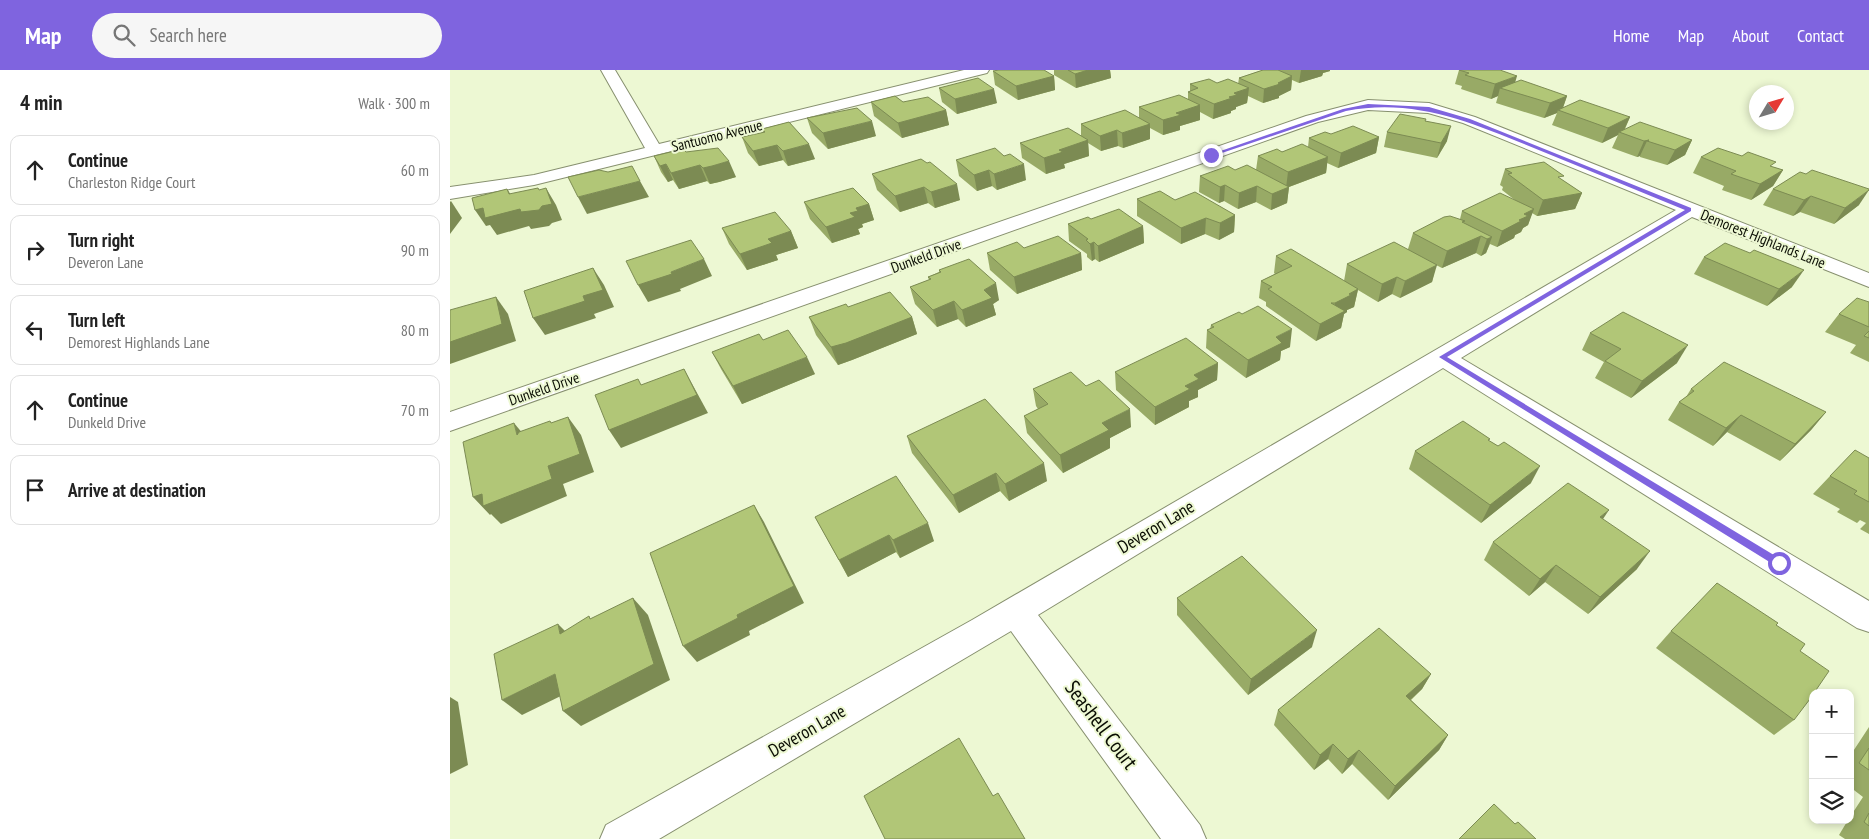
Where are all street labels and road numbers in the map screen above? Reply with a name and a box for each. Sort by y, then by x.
street label: Santuomo Avenue [669,115,764,156]
street label: Demorest Highlands Lane [1698,205,1828,272]
street label: Dunkeld Drive [888,234,964,277]
street label: Dunkeld Drive [506,368,582,409]
street label: Deveron Lane [1113,495,1198,558]
street label: Seashell Court [1059,675,1144,775]
street label: Deveron Lane [764,699,849,762]

